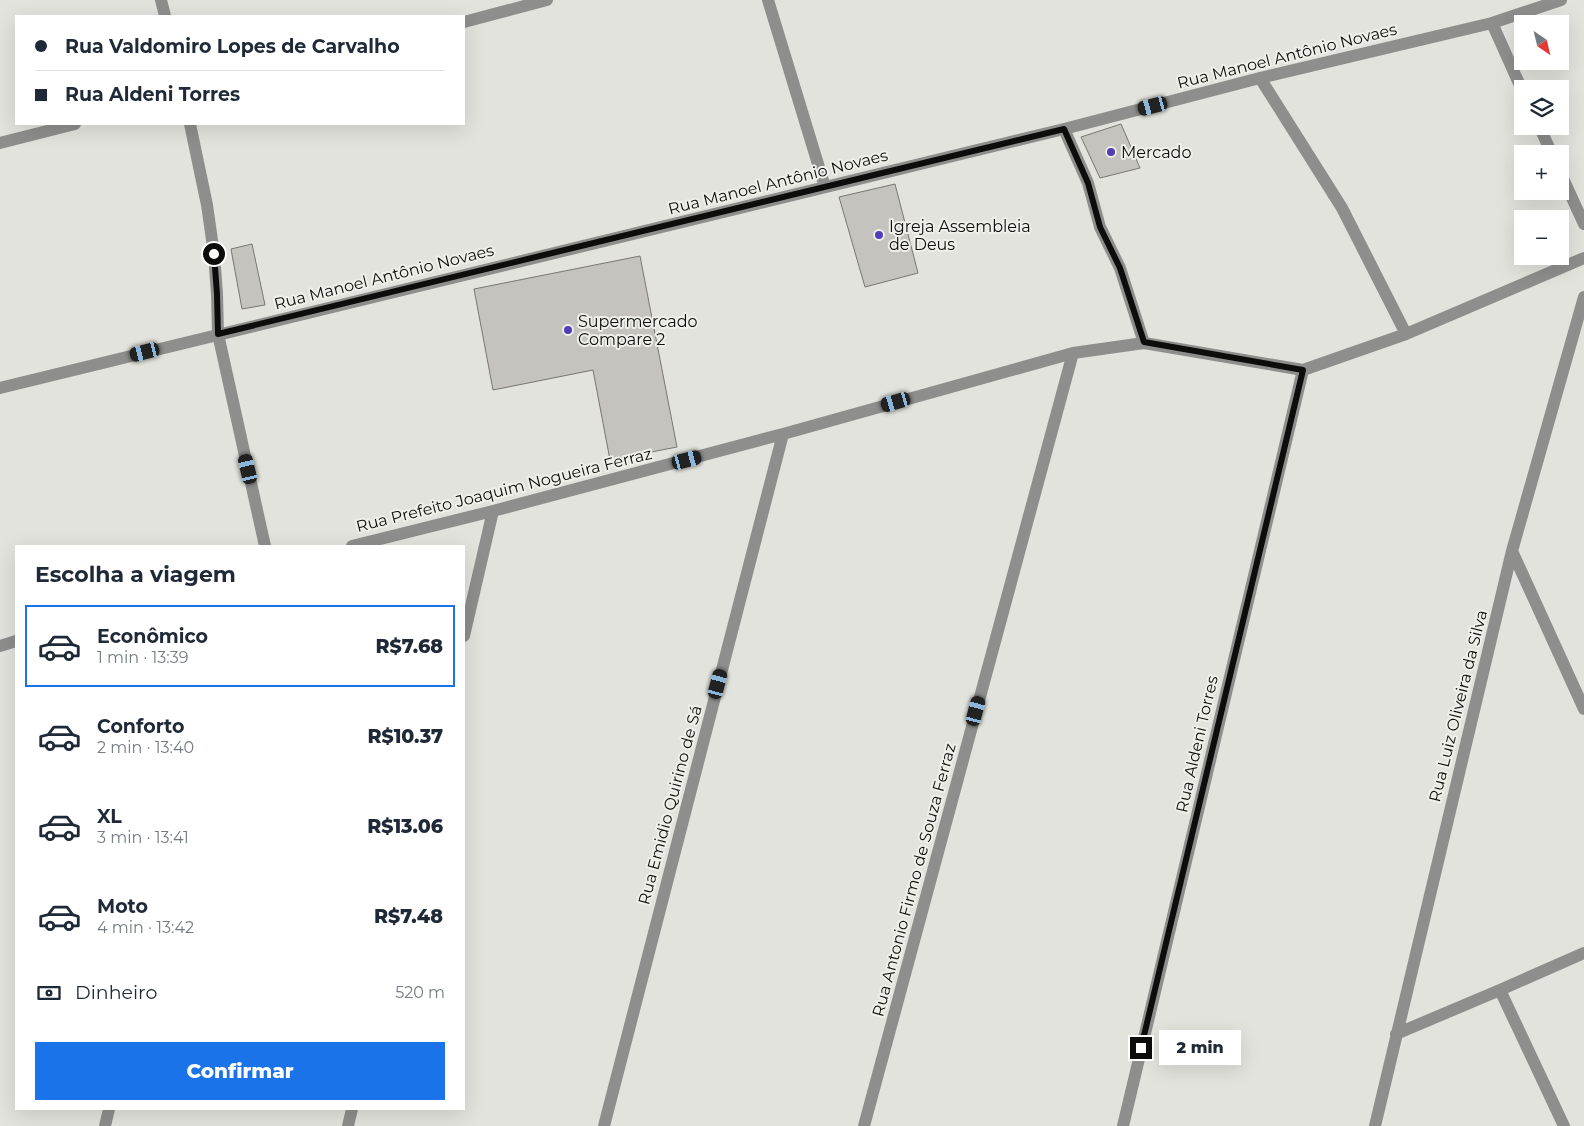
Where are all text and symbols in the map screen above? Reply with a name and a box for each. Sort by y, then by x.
north arrow [1514,15,1569,70]
map controls [1514,15,1569,265]
street label: Rua Manoel Antônio Novaes [1175,19,1399,93]
text: Rua Valdomiro Lopes de Carvalho [65,35,400,58]
button: layers [1514,80,1569,135]
text: Rua Aldeni Torres [65,83,240,106]
car [1136,95,1169,117]
place label: Mercado [1121,143,1192,162]
street label: Rua Manoel Antônio Novaes [666,145,890,219]
button: + [1514,145,1569,200]
marker: Mercado [1105,146,1117,158]
button: − [1514,210,1569,265]
place label: Igreja Assembleia de Deus [889,217,1031,254]
marker: Igreja Assembleia de Deus [873,229,885,241]
street label: Rua Manoel Antônio Novaes [272,240,496,314]
route start [203,243,225,265]
place label: Supermercado Compare 2 [578,312,698,349]
marker: Supermercado Compare 2 [562,324,574,336]
car [128,341,161,363]
car [879,391,912,413]
street label: Rua Prefeito Joaquim Nogueira Ferraz [354,444,654,536]
car [670,449,703,471]
car [237,453,258,485]
text: Escolha a viagem [35,561,236,588]
street label: Rua Luiz Oliveira da Silva [1425,608,1491,804]
icon: car [37,624,82,669]
text: Econômico [97,625,208,648]
text: R$7.68 [376,635,443,658]
text: 1 min · 13:39 [97,648,188,667]
car [706,668,729,700]
street label: Rua Aldeni Torres [1172,674,1222,814]
car [964,695,987,727]
street label: Rua Emidio Quirino de Sá [634,703,706,907]
icon: car [37,714,82,759]
text: Conforto [97,715,185,738]
text: R$10.37 [367,725,443,748]
text: 2 min · 13:40 [97,738,194,757]
street label: Rua Antonio Firmo de Souza Ferraz [868,741,960,1019]
icon: car [37,804,82,849]
text: XL [97,805,122,828]
text: R$13.06 [367,815,443,838]
text: 3 min · 13:41 [97,828,189,847]
icon: car [37,894,82,939]
text: Moto [97,895,148,918]
text: R$7.48 [374,905,443,928]
text: 4 min · 13:42 [97,918,194,937]
icon: cash [35,979,63,1007]
text: Dinheiro [75,981,157,1004]
text: 520 m [395,983,445,1002]
callout: 2 min [1158,1030,1241,1066]
route end [1130,1037,1152,1059]
text: 2 min [1176,1038,1224,1057]
button: Confirmar [35,1042,445,1100]

